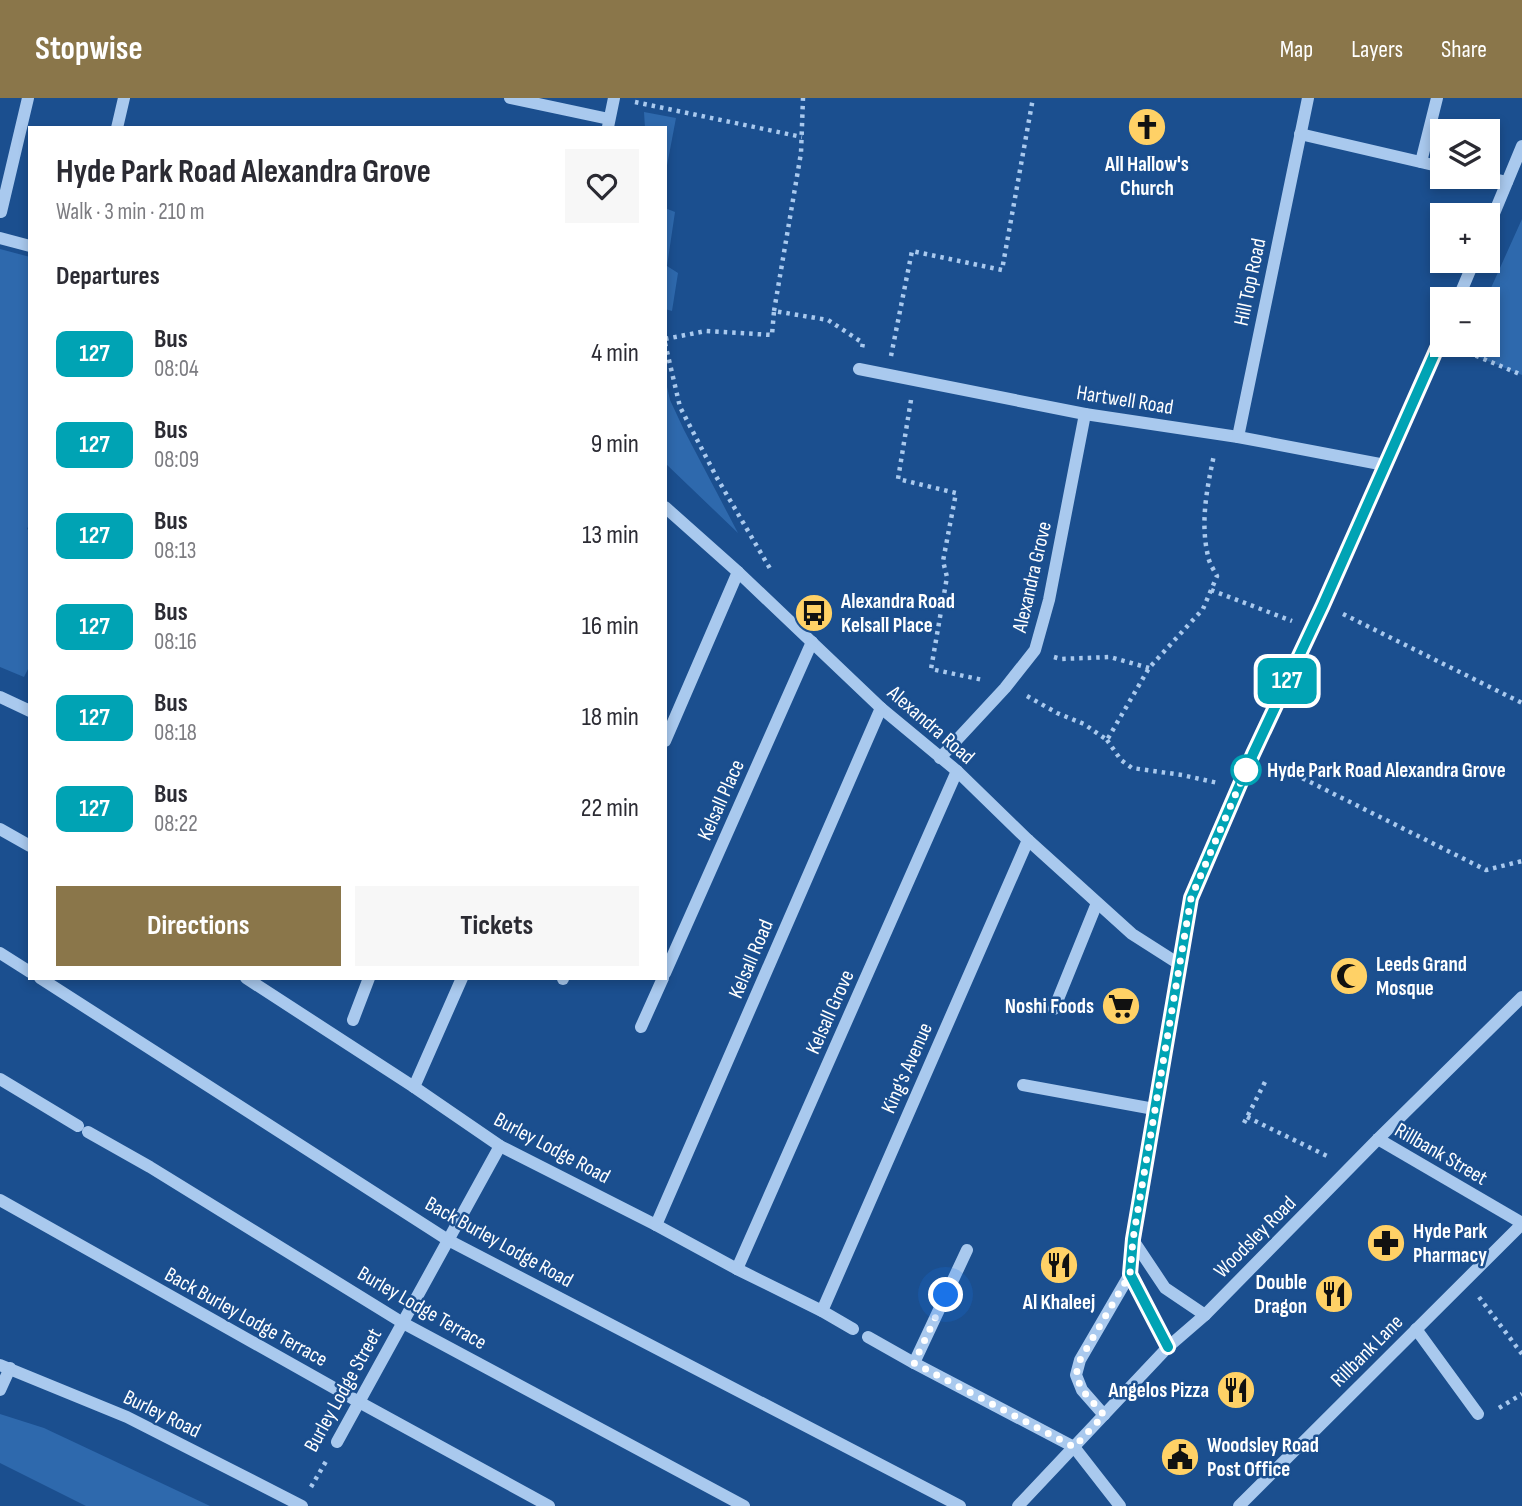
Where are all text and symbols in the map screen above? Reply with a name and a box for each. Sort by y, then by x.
text: Stopwise [35,29,143,69]
text: Map [1280,35,1313,64]
text: Layers [1351,35,1403,64]
text: Share [1441,35,1487,64]
church icon: All Hallow's Church [1126,106,1168,148]
map controls [1430,119,1500,357]
button: layers [1430,119,1500,189]
button: heart [565,149,639,223]
text: Hyde Park Road Alexandra Grove [56,152,431,192]
place label: All Hallow's Church [1104,152,1189,201]
text: Walk · 3 min · 210 m [56,198,205,226]
button: + [1430,203,1500,273]
street label: Hill Top Road [1229,236,1271,328]
text: Departures [56,261,160,292]
button: − [1430,287,1500,357]
text: Bus [154,324,188,355]
text: 4 min [591,338,639,369]
text: 127 [79,339,110,368]
text: 08:04 [154,355,199,383]
street label: Hartwell Road [1075,380,1175,420]
text: Bus [154,415,188,446]
text: 9 min [591,429,639,460]
text: 127 [79,430,110,459]
text: 08:09 [154,446,199,474]
text: Bus [154,506,188,537]
street label: Alexandra Grove [1007,519,1057,636]
text: 13 min [582,520,639,551]
text: 127 [79,521,110,550]
text: 08:13 [154,537,196,565]
place label: Alexandra Road Kelsall Place [840,589,955,638]
bus stop icon: Alexandra Road Kelsall Place [793,592,835,634]
text: Bus [154,597,188,628]
text: 16 min [582,611,639,642]
text: 127 [79,612,110,641]
text: 08:16 [154,628,197,656]
line badge: 127 [1247,658,1327,704]
text: 127 [1272,666,1302,695]
street label: Alexandra Road [882,680,980,770]
text: Bus [154,688,188,719]
text: 18 min [582,702,639,733]
text: 127 [79,703,110,732]
text: 08:18 [154,719,197,747]
marker: Hyde Park Road Alexandra Grove [1231,755,1261,785]
street label: Kelsall Place [692,756,750,844]
place label: Hyde Park Road Alexandra Grove [1267,758,1506,783]
text: Bus [154,779,188,810]
text: 22 min [581,793,639,824]
text: 127 [79,794,110,823]
text: 08:22 [154,810,198,838]
button: Directions [56,886,341,966]
button: Tickets [355,886,639,966]
street label: Kelsall Road [723,916,779,1002]
place label: Leeds Grand Mosque [1376,952,1467,1001]
mosque icon: Leeds Grand Mosque [1328,955,1370,997]
street label: Kelsall Grove [800,966,860,1058]
supermarket icon: Noshi Foods [1100,985,1142,1027]
place label: Noshi Foods [1005,994,1094,1019]
street label: King's Avenue [876,1019,938,1117]
street label: Burley Lodge Road [490,1107,614,1189]
street label: Rillbank Street [1390,1117,1492,1191]
street label: Back Burley Lodge Road [421,1191,577,1293]
street label: Woodsley Road [1209,1191,1301,1283]
place label: Hyde Park Pharmacy [1413,1219,1487,1268]
pharmacy icon: Hyde Park Pharmacy [1365,1222,1407,1264]
restaurant icon: Al Khaleej [1038,1244,1080,1286]
street label: Burley Lodge Terrace [353,1261,491,1355]
street label: Back Burley Lodge Terrace [160,1262,332,1372]
place label: Double Dragon [1254,1270,1307,1319]
restaurant icon: Double Dragon [1313,1273,1355,1315]
your location [928,1277,963,1312]
place label: Al Khaleej [1022,1290,1095,1315]
street label: Rillbank Lane [1326,1310,1408,1392]
street label: Burley Lodge Street [299,1324,387,1456]
restaurant icon: Angelos Pizza [1215,1369,1257,1411]
place label: Angelos Pizza [1107,1378,1209,1403]
street label: Burley Road [119,1385,205,1443]
place label: Woodsley Road Post Office [1207,1433,1319,1482]
public building icon: Woodsley Road Post Office [1159,1436,1201,1478]

